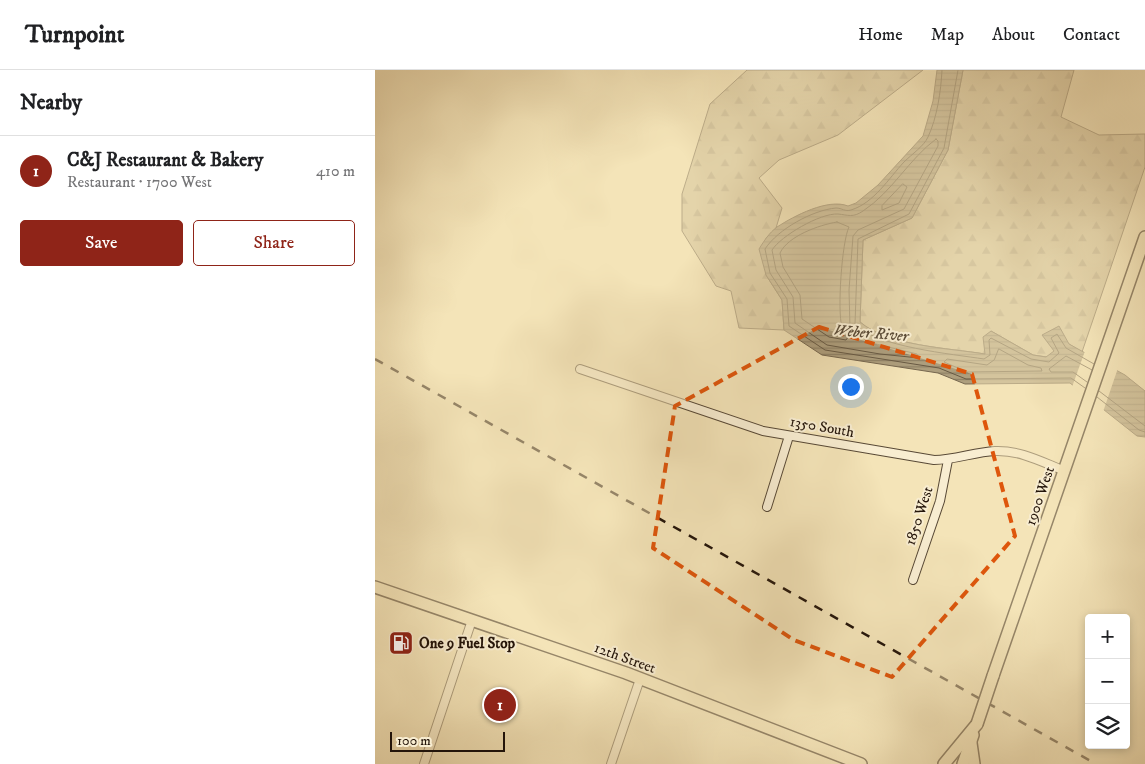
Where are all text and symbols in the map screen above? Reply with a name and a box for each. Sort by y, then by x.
text: Turnpoint [25,20,124,50]
text: Home [858,24,903,46]
text: Map [931,24,964,46]
text: About [992,24,1035,46]
text: Contact [1063,24,1120,46]
text: Nearby [20,90,82,116]
text: C&J Restaurant & Bakery [67,149,263,172]
text: 1 [33,161,39,181]
text: 410 m [316,161,355,181]
text: Restaurant · 1700 West [67,172,212,192]
button: Save [20,220,183,266]
button: Share [193,220,355,266]
water label: Weber River [833,320,910,346]
your location [838,374,864,400]
street label: 1350 South [788,412,856,442]
street label: 1900 West [1021,464,1059,528]
street label: 1850 West [901,484,937,548]
map controls [1085,614,1130,749]
button: + [1085,614,1130,659]
fuel station icon: One 9 Fuel Stop [388,630,414,656]
place label: One 9 Fuel Stop [419,634,515,653]
street label: 12th Street [592,638,659,678]
button: − [1085,659,1130,704]
pin: 1 [484,686,516,724]
button: layers [1085,704,1130,749]
scale bar [390,729,505,752]
text: 100 m [397,732,431,750]

